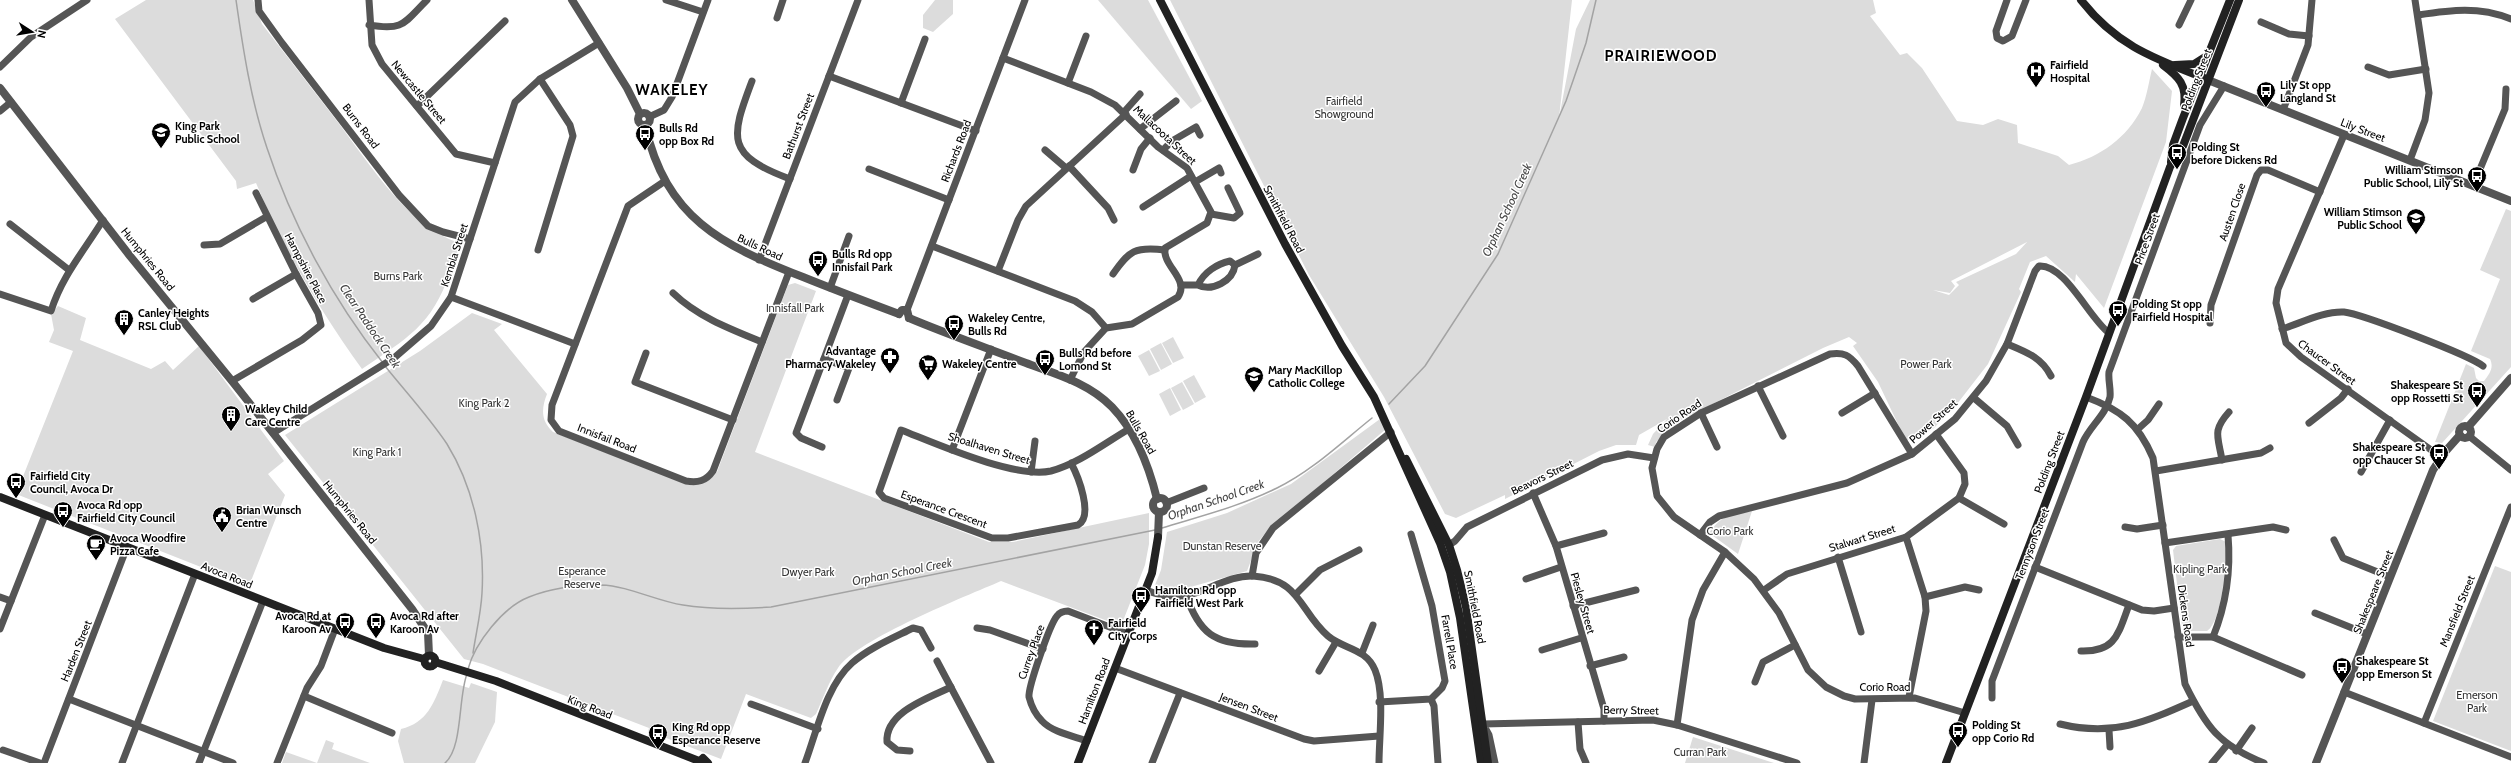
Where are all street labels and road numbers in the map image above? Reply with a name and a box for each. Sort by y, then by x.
street label: Polding Street [2178,47,2214,113]
street label: Newcastle Street [388,57,450,127]
street label: Bathurst Street [779,91,817,161]
street label: Burns Road [340,101,382,151]
street label: Mallacoota Street [1130,102,1200,168]
street label: Lily Street [2339,115,2388,145]
street label: Richards Road [938,118,974,184]
street label: Austen Close [2216,181,2249,243]
street label: Smithfield Road [1260,183,1308,255]
street label: Price Street [2131,211,2163,266]
street label: Kembla Street [437,221,471,288]
street label: Humphries Road [118,224,178,294]
street label: Hampshire Place [282,230,331,306]
street label: Bulls Road [735,230,785,264]
street label: Chaucer Street [2295,336,2359,388]
street label: Corio Road [1654,396,1704,436]
street label: Power Street [1906,396,1960,446]
street label: Bulls Road [1123,408,1159,456]
street label: Innisfail Road [576,420,638,456]
street label: Shoalhaven Street [946,429,1032,467]
street label: Polding Street [2031,429,2067,495]
street label: Beavors Street [1509,456,1576,498]
street label: Humphries Road [320,477,380,547]
street label: Esperance Crescent [899,487,989,531]
street label: Tennyson Street [2012,506,2052,582]
street label: Stalwart Street [1827,521,1897,555]
street label: Shakespeare Street [2350,548,2396,636]
street label: Avoca Road [199,558,255,592]
street label: Smithfield Road [1461,569,1489,645]
street label: Piesley Street [1568,571,1599,636]
street label: Mansfield Street [2436,573,2478,649]
street label: Dickens Road [2175,584,2197,648]
street label: Farrell Place [1438,614,1462,671]
street label: Harden Street [57,618,95,684]
street label: Currey Place [1015,622,1048,681]
street label: Hamilton Road [1075,656,1113,726]
street label: Corio Road [1860,680,1910,694]
street label: Jensen Street [1217,689,1280,725]
street label: King Road [566,692,614,722]
street label: Berry Street [1603,703,1659,717]

